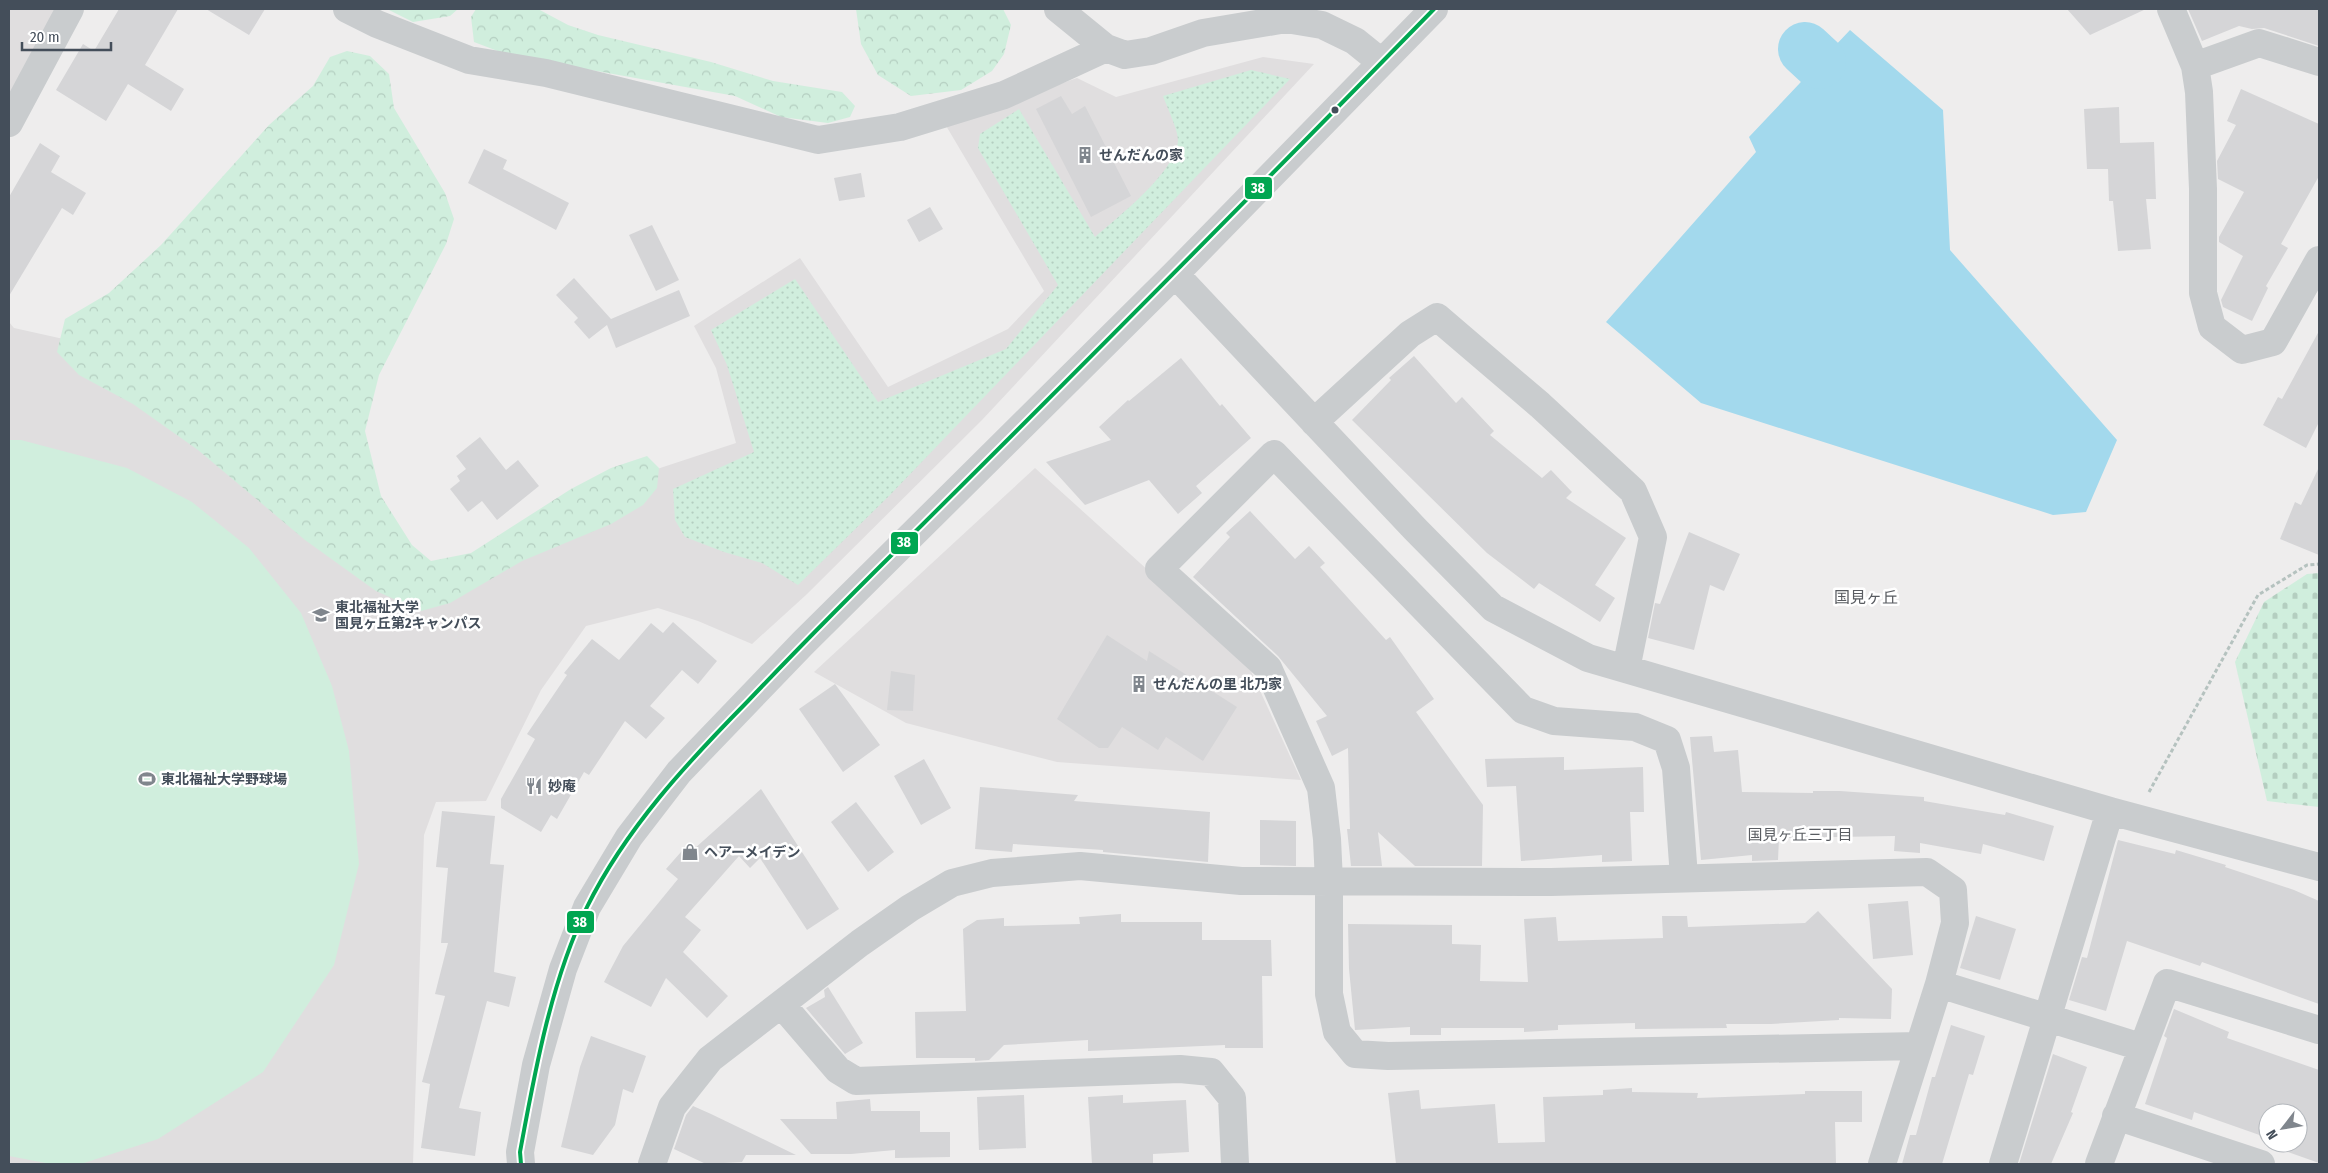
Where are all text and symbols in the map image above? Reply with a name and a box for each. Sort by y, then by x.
scale bar [22,20,111,52]
text: 20 m [30,28,60,46]
unlabelled marker [1330,105,1340,115]
building icon: せんだんの家 [1075,145,1095,165]
place label: せんだんの家 [1099,147,1183,164]
line badge: 38 [1244,176,1273,200]
text: 38 [1250,180,1266,197]
line badge: 38 [890,531,919,555]
text: 38 [896,534,912,551]
district label: 国見ヶ丘 [1834,588,1898,607]
place label: 東北福祉大学 国見ヶ丘第2キャンパス [335,599,481,632]
school or university icon: 東北福祉大学 国見ヶ丘第2キャンパス [311,605,331,625]
building icon: せんだんの里 北乃家 [1129,674,1149,694]
place label: せんだんの里 北乃家 [1153,676,1282,693]
sports icon: 東北福祉大学野球場 [137,769,157,789]
place label: 東北福祉大学野球場 [161,771,287,788]
restaurant icon: 妙庵 [524,776,544,796]
place label: 妙庵 [548,778,576,795]
district label: 国見ヶ丘三丁目 [1747,826,1853,844]
shop icon: ヘアーメイデン [680,842,700,862]
place label: ヘアーメイデン [704,844,801,861]
line badge: 38 [566,910,595,934]
text: 38 [572,914,588,931]
north arrow [2258,1103,2308,1153]
text: N [2263,1126,2282,1142]

